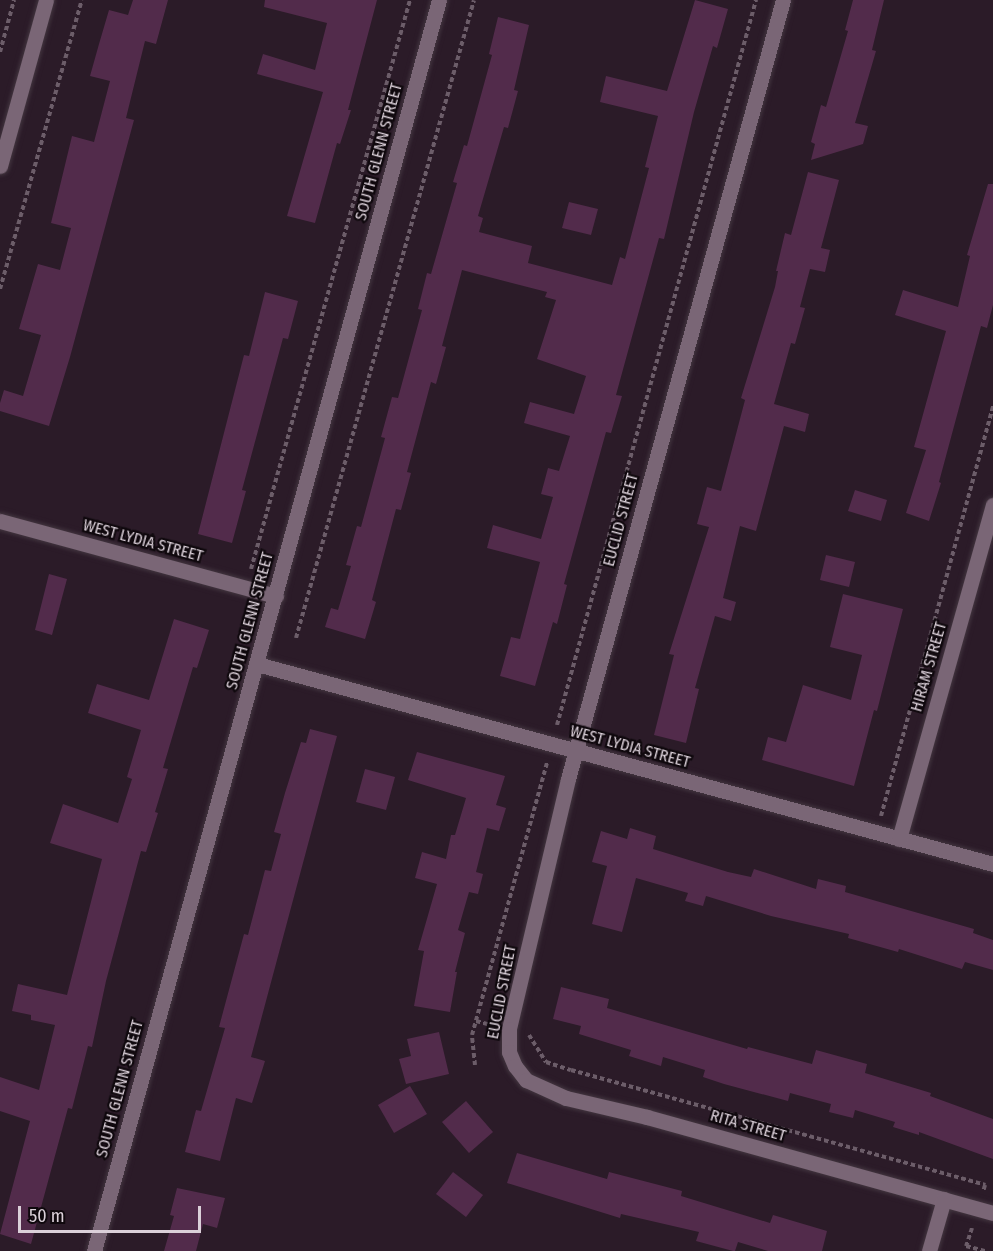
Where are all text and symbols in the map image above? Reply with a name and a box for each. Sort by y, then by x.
street label: SOUTH GLENN STREET [351,81,407,223]
street label: EUCLID STREET [599,471,643,569]
street label: WEST LYDIA STREET [81,516,205,566]
street label: SOUTH GLENN STREET [222,550,278,692]
street label: HIRAM STREET [907,620,951,714]
street label: WEST LYDIA STREET [568,722,692,772]
street label: EUCLID STREET [483,943,521,1041]
street label: SOUTH GLENN STREET [92,1018,148,1160]
street label: RITA STREET [708,1106,788,1146]
scale bar [21,1194,204,1232]
text: 50 m [29,1205,65,1227]

